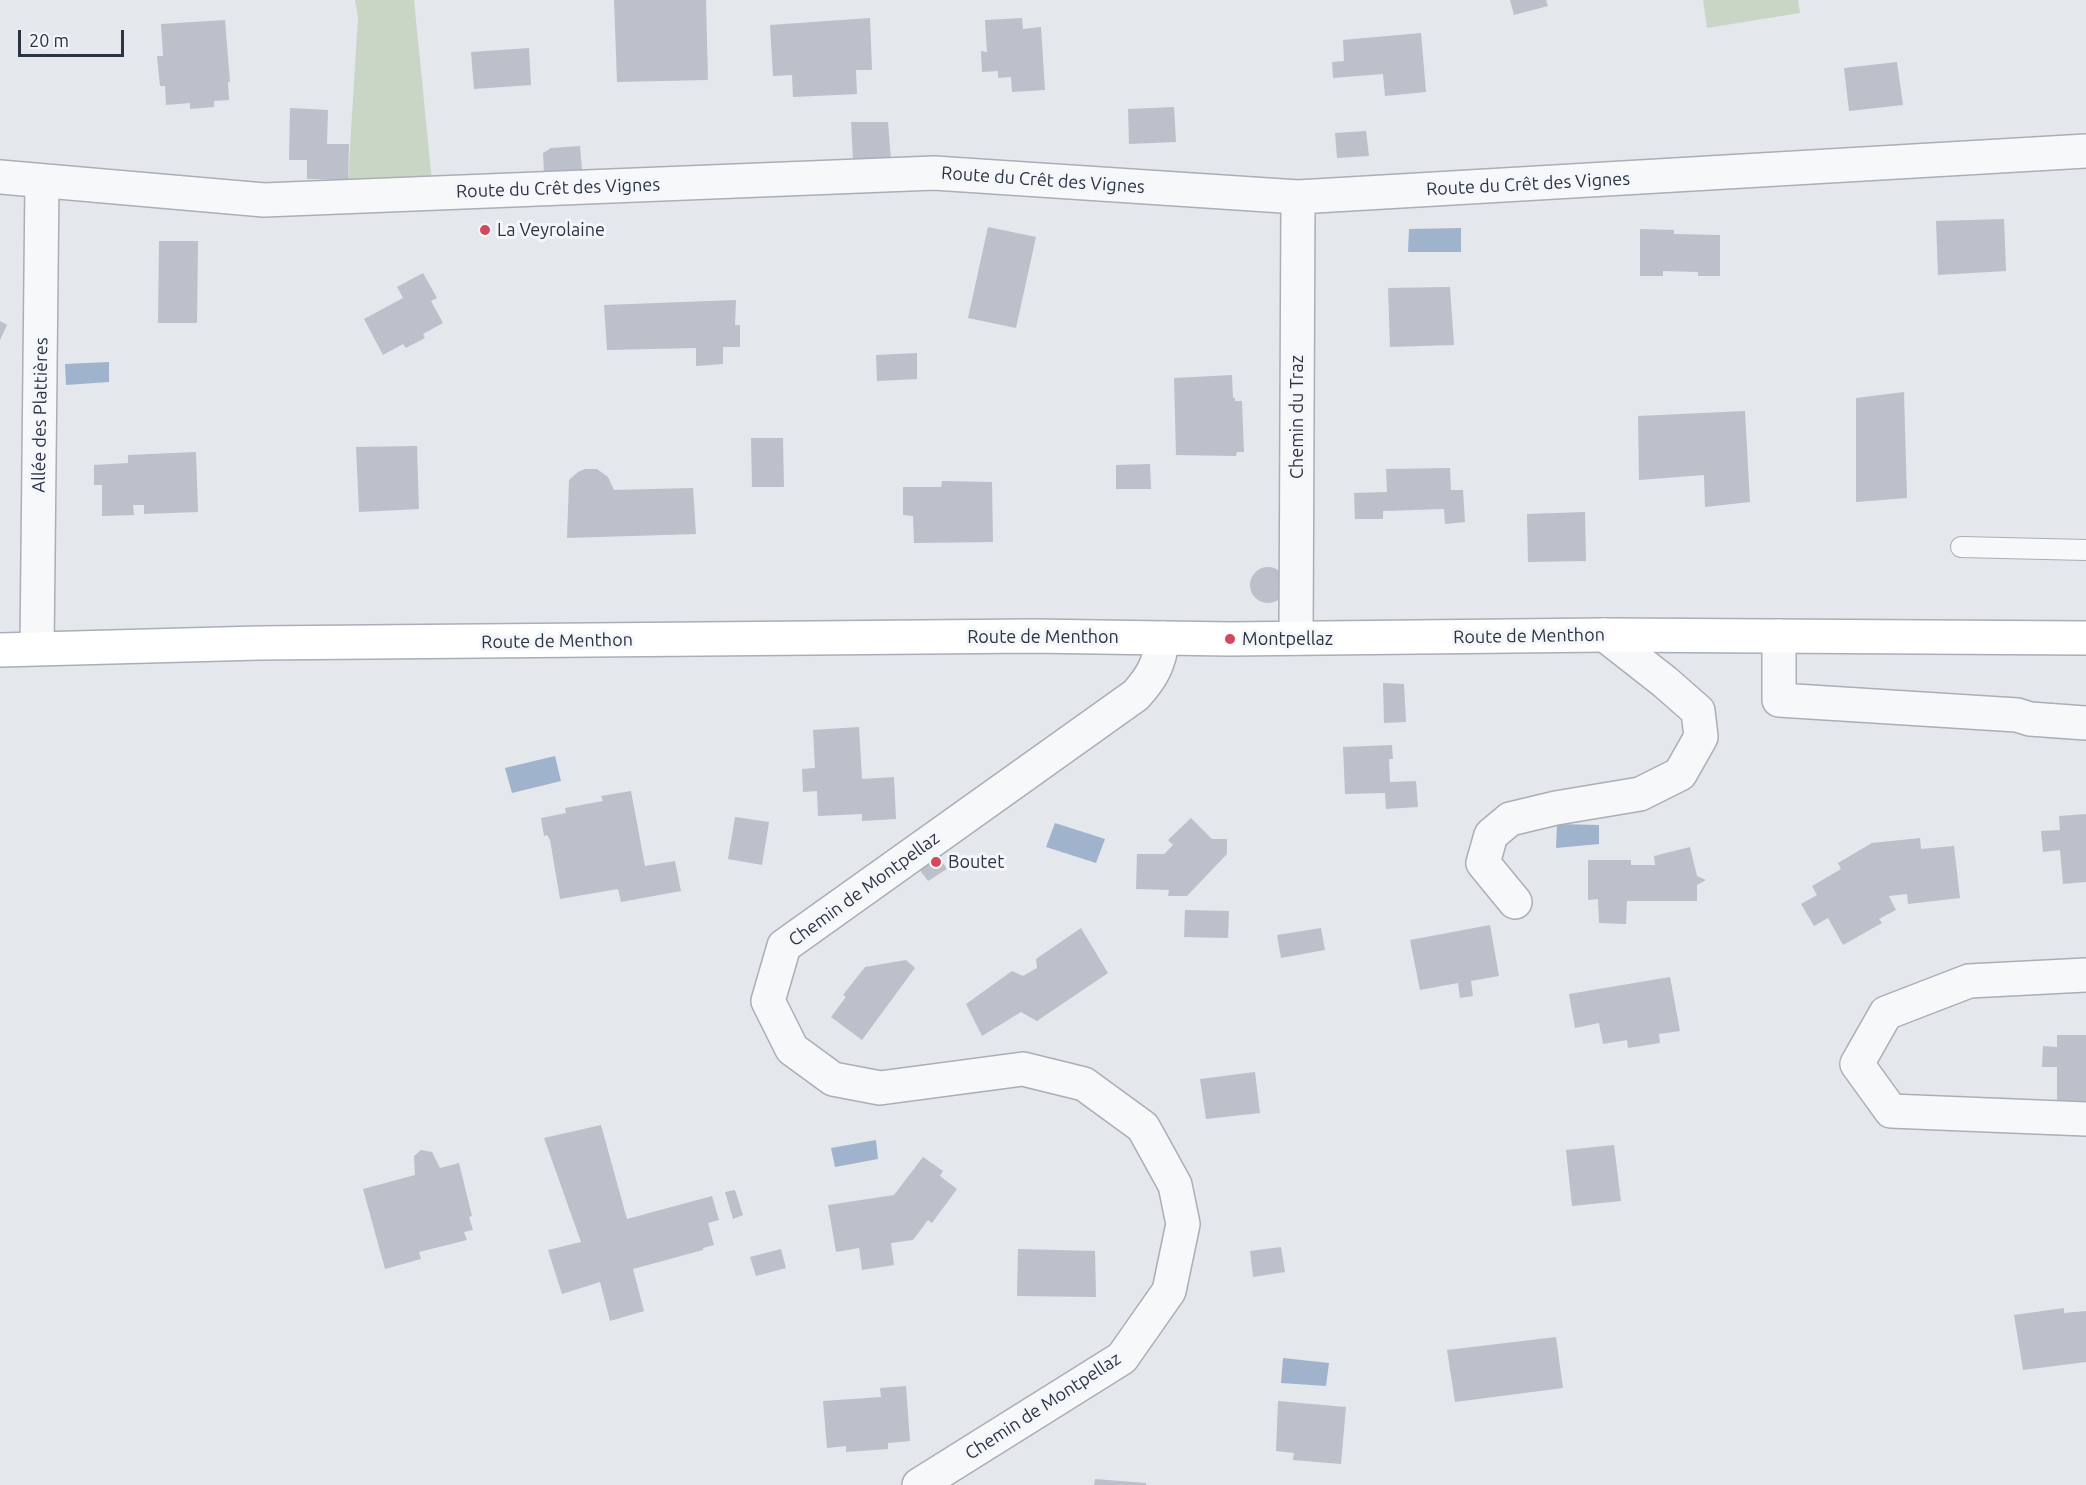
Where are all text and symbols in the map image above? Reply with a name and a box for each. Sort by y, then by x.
scale bar [21,18,128,56]
text: 20 m [29,30,69,50]
street label: Route du Crêt des Vignes [940,162,1146,198]
street label: Route du Crêt des Vignes [1426,168,1630,200]
street label: Route du Crêt des Vignes [456,174,660,202]
place label: La Veyrolaine [497,219,605,241]
marker: La Veyrolaine [478,223,492,237]
street label: Allée des Plattières [28,337,52,493]
street label: Chemin du Traz [1286,355,1308,479]
street label: Route de Menthon [1453,624,1605,648]
street label: Route de Menthon [967,626,1119,648]
place label: Montpellaz [1242,628,1333,650]
street label: Route de Menthon [481,629,633,653]
marker: Montpellaz [1223,632,1237,646]
street label: Chemin de Montpellaz [784,827,944,951]
place label: Boutet [948,851,1004,873]
marker: Boutet [929,855,943,869]
street label: Chemin de Montpellaz [961,1348,1125,1464]

